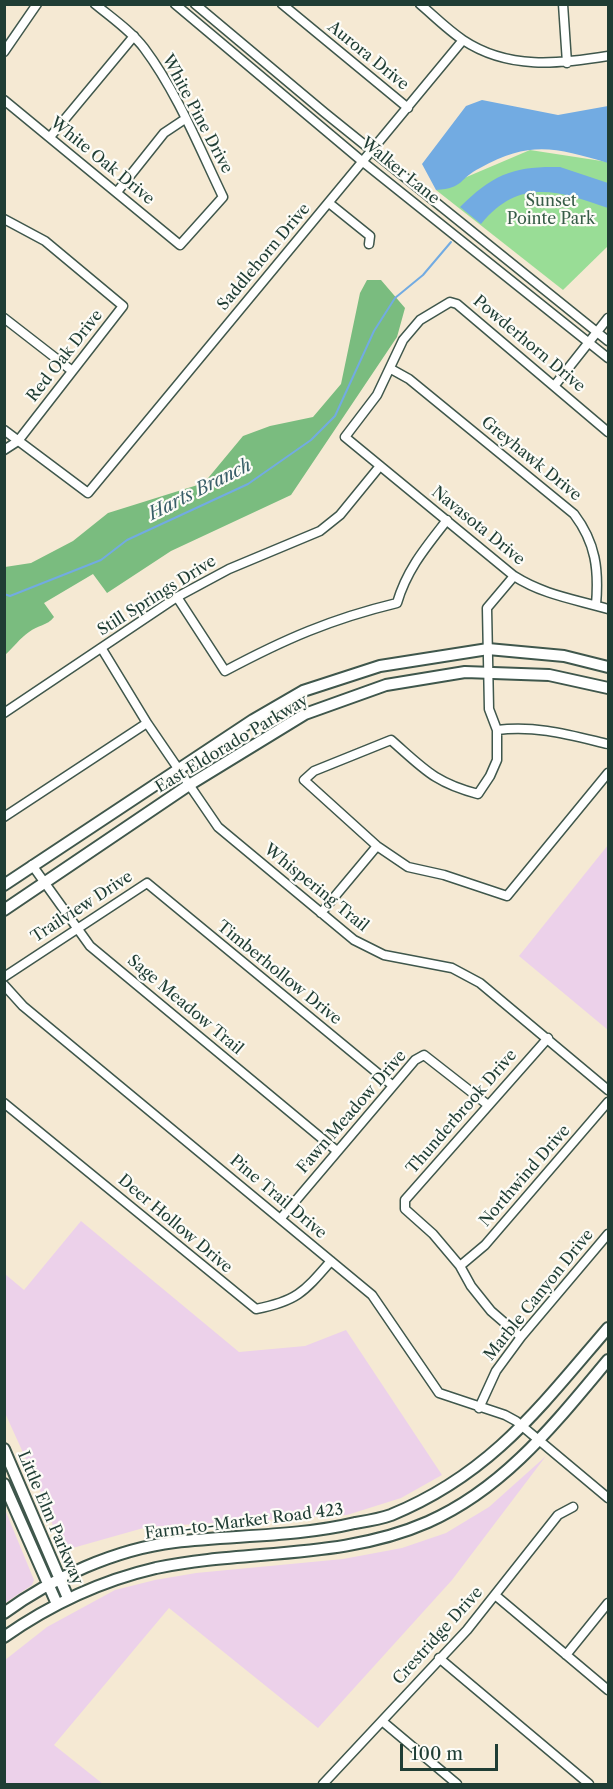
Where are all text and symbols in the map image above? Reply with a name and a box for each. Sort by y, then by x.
street label: Aurora Drive [324,17,412,95]
street label: White Pine Drive [158,51,236,177]
street label: White Oak Drive [46,113,158,209]
street label: Walker Lane [357,133,443,209]
park label: Sunset Pointe Park [507,191,595,229]
street label: Saddlehorn Drive [214,200,314,314]
street label: Powderhorn Drive [469,292,589,396]
street label: Red Oak Drive [23,306,107,406]
street label: Greyhawk Drive [477,413,585,505]
water label: Harts Branch [145,455,255,525]
street label: Navasota Drive [428,483,528,569]
street label: Still Springs Drive [94,552,220,640]
street label: East Eldorado Parkway [152,691,312,797]
street label: Whispering Trail [260,840,372,936]
street label: Trailview Drive [28,867,136,947]
street label: Timberhollow Drive [213,917,345,1029]
street label: Sage Meadow Trail [123,951,247,1059]
street label: Thunderbrook Drive [403,1046,521,1178]
street label: Fawn Meadow Drive [293,1047,411,1177]
street label: Northwind Drive [476,1121,574,1231]
street label: Pine Trail Drive [226,1151,330,1243]
street label: Deer Hollow Drive [114,1171,236,1277]
street label: Marble Canyon Drive [480,1225,598,1365]
street label: Little Elm Parkway [13,1448,87,1588]
street label: Farm-to-Market Road 423 [144,1500,344,1544]
street label: Crestridge Drive [389,1583,487,1689]
scale bar [403,1732,500,1770]
text: 100 m [411,1743,463,1765]

